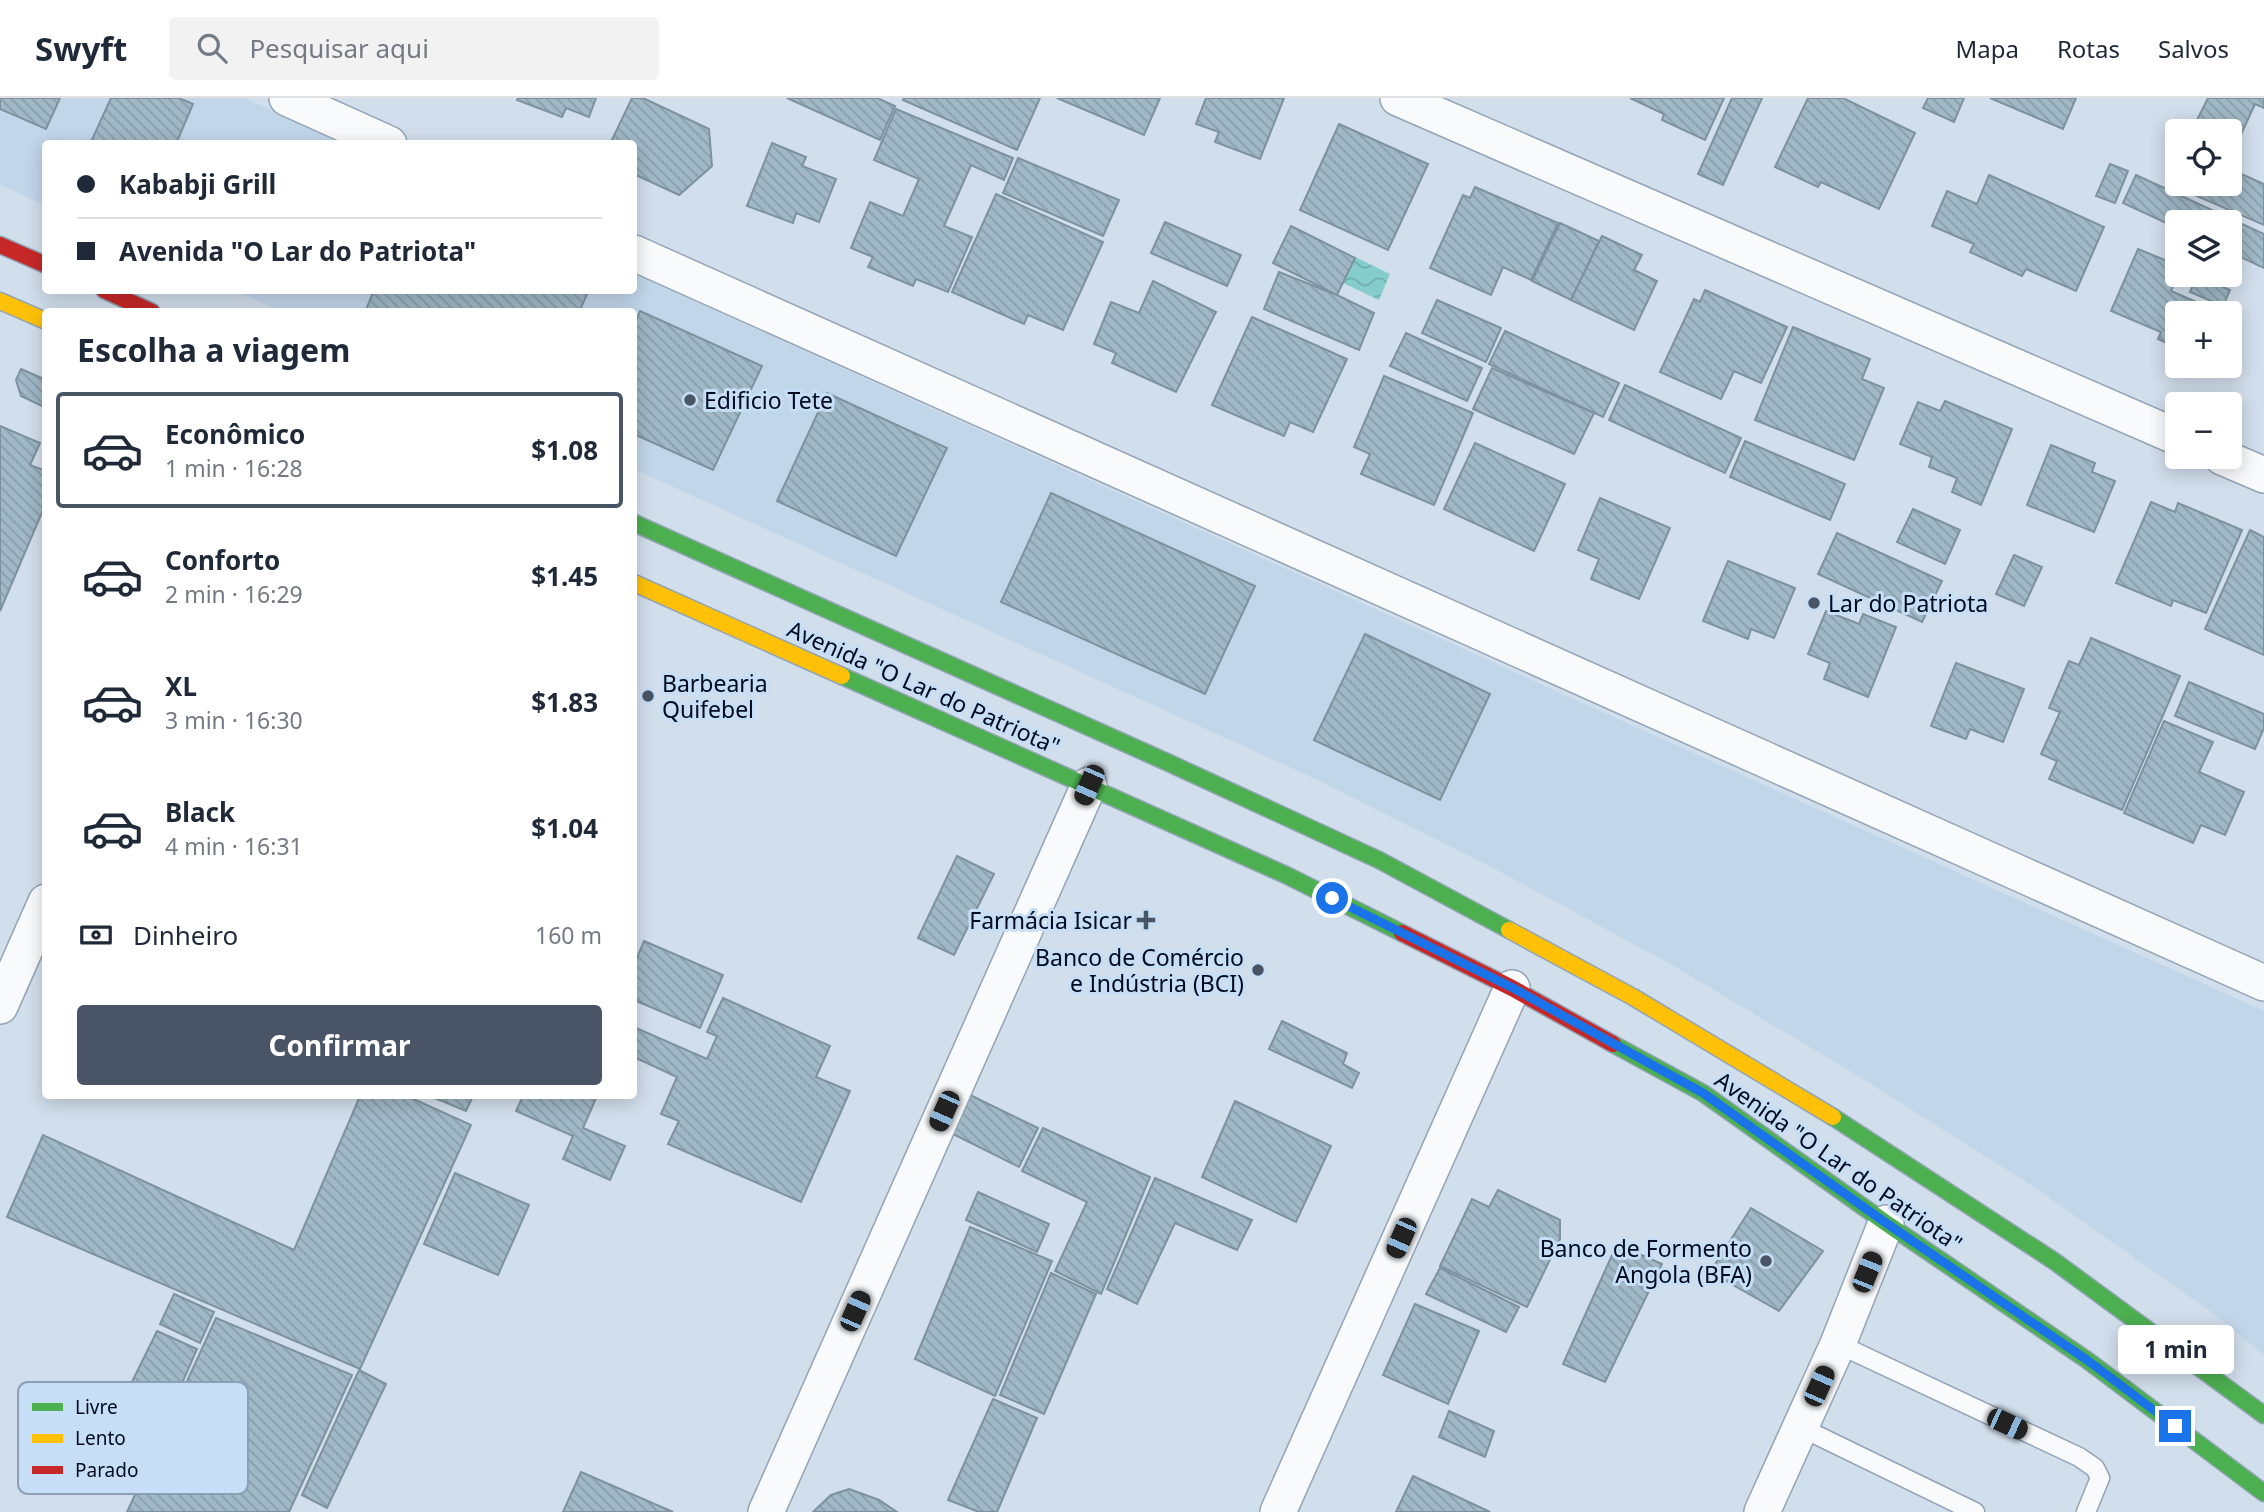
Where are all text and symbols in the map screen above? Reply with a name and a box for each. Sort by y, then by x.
search box [169,17,659,80]
text: Swyft [35,26,127,71]
icon: search [193,29,231,67]
text: Pesquisar aqui [249,30,429,66]
text: Mapa [1955,32,2019,65]
text: Rotas [2057,32,2120,65]
text: Salvos [2158,32,2229,65]
map controls [2165,119,2242,469]
button: locate [2165,119,2242,196]
text: Kababji Grill [119,166,276,202]
button: layers [2165,210,2242,287]
text: Avenida "O Lar do Patriota" [119,233,476,269]
button: + [2165,301,2242,378]
text: Escolha a viagem [77,328,350,371]
place label: Edificio Tete [704,384,833,416]
marker: Edificio Tete [682,392,698,408]
button: − [2165,392,2242,469]
text: Econômico [165,416,305,452]
icon: car [81,419,144,482]
text: $1.08 [531,432,598,468]
text: 1 min · 16:28 [165,452,303,484]
text: Conforto [165,542,280,578]
icon: car [81,545,144,608]
text: $1.45 [531,558,598,594]
text: 2 min · 16:29 [165,578,303,610]
place label: Lar do Patriota [1828,587,1988,619]
marker: Lar do Patriota [1806,595,1822,611]
street label: Avenida "O Lar do Patriota" [783,612,1065,762]
place label: Barbearia Quifebel [662,667,768,725]
text: XL [165,668,197,704]
icon: car [81,671,144,734]
text: $1.83 [531,684,598,720]
marker: Barbearia Quifebel [640,688,656,704]
text: 3 min · 16:30 [165,704,303,736]
car [1071,762,1108,808]
text: Black [165,794,235,830]
icon: car [81,797,144,860]
text: $1.04 [531,810,598,846]
text: 4 min · 16:31 [165,830,303,862]
route start [1316,882,1348,914]
place label: Farmácia Isicar [969,904,1132,936]
marker: Farmácia Isicar [1138,912,1154,928]
icon: cash [77,916,115,954]
text: Dinheiro [133,917,238,953]
text: 160 m [535,919,602,951]
place label: Banco de Comércio e Indústria (BCI) [1035,941,1244,999]
marker: Banco de Comércio e Indústria (BCI) [1250,962,1266,978]
button: Confirmar [77,1005,602,1085]
street label: Avenida "O Lar do Patriota" [1709,1063,1969,1259]
car [926,1088,963,1134]
car [1383,1215,1420,1261]
place label: Banco de Formento Angola (BFA) [1540,1232,1752,1290]
car [1850,1249,1885,1295]
marker: Banco de Formento Angola (BFA) [1758,1253,1774,1269]
car [837,1288,874,1334]
callout: 1 min [2117,1324,2233,1374]
text: 1 min [2144,1333,2208,1365]
car [1801,1363,1838,1409]
legend [18,1382,248,1494]
text: Livre [75,1394,118,1420]
car [1984,1406,2031,1442]
route end [2159,1410,2191,1442]
text: Lento [75,1425,126,1451]
text: Parado [75,1457,138,1483]

